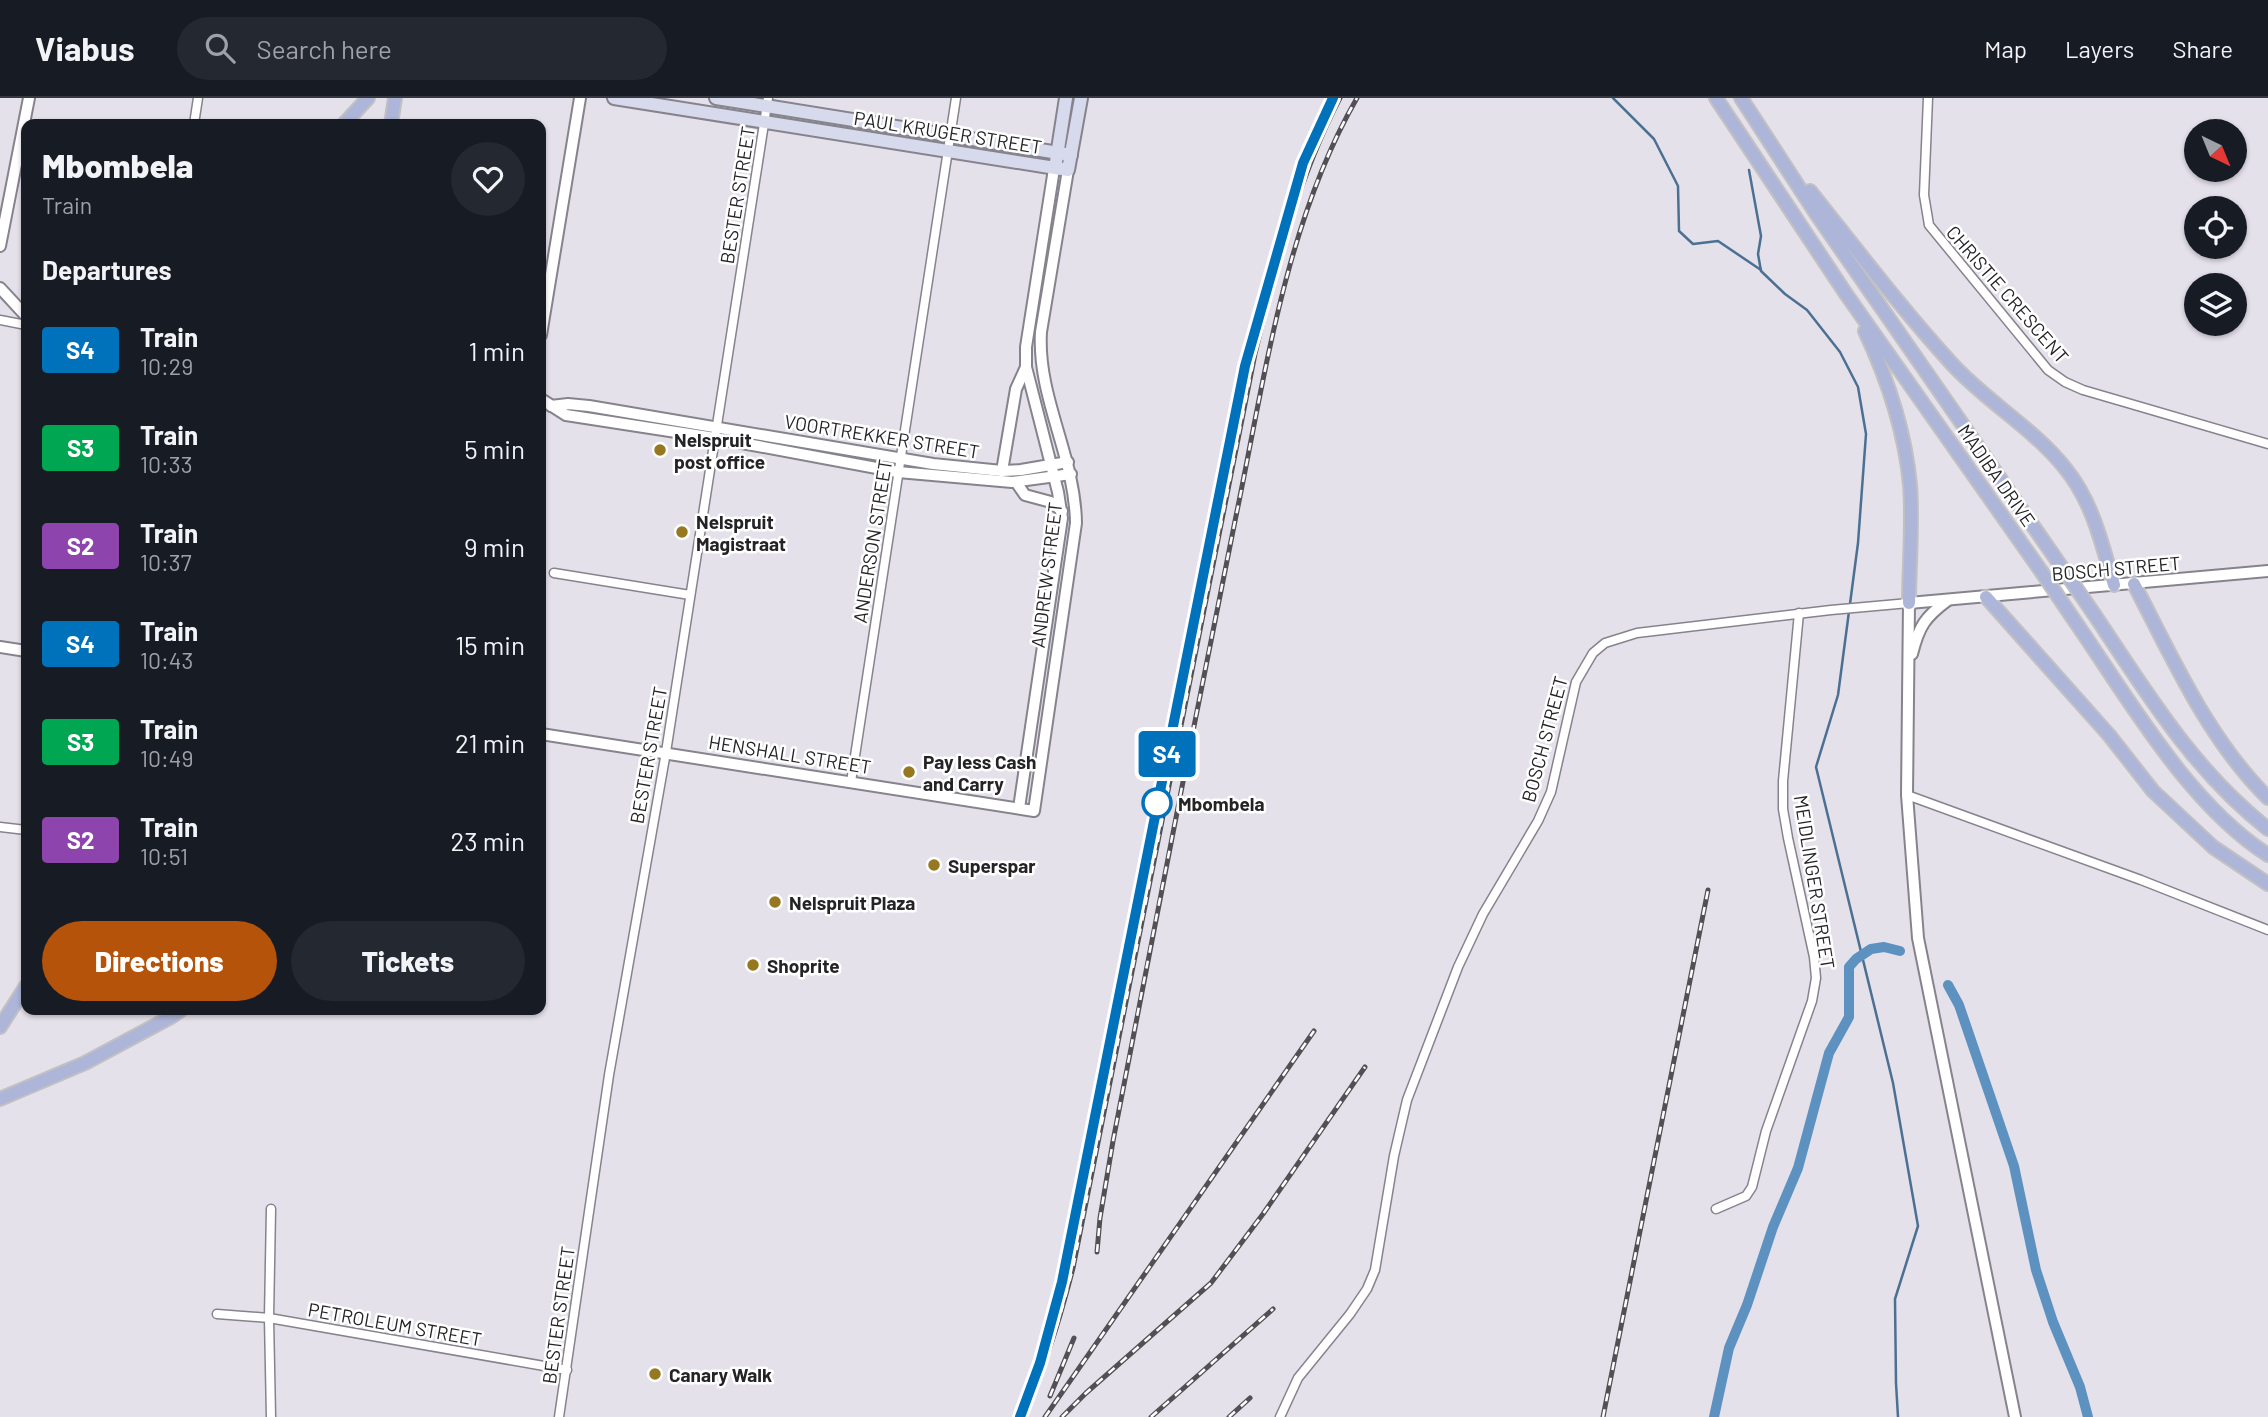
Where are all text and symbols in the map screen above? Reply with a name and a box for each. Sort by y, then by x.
search box [177,17,667,80]
text: Viabus [35,28,135,68]
icon: search [201,29,239,67]
text: Search here [257,33,392,64]
text: Map [1984,34,2027,63]
text: Layers [2065,34,2134,63]
text: Share [2172,34,2233,63]
street label: PAUL KRUGER STREET [852,106,1044,158]
north arrow [2184,119,2247,182]
map controls [2184,119,2247,336]
street label: BESTER STREET [715,125,759,265]
button: heart [451,142,525,216]
text: Mbombela [42,145,193,185]
text: Train [42,191,92,219]
button: locate [2184,196,2247,259]
street label: CHRISTIE CRESCENT [1942,221,2074,367]
text: Departures [42,254,172,285]
button: layers [2184,273,2247,336]
text: Train [140,321,198,352]
text: S4 [66,335,95,364]
text: 1 min [469,335,525,366]
text: 10:29 [140,352,193,380]
street label: VOORTREKKER STREET [783,409,981,463]
text: Train [140,419,198,450]
street label: MADIBA DRIVE [1953,420,2041,530]
place label: Nelspruit post office [674,428,765,473]
text: S3 [67,433,94,462]
text: 5 min [464,433,525,464]
marker: Nelspruit post office [652,442,668,458]
text: 10:33 [140,450,193,478]
street label: ANDERSON STREET [848,457,896,625]
street label: ANDREW STREET [1026,501,1066,649]
place label: Nelspruit Magistraat [696,510,786,555]
text: Train [140,517,198,548]
marker: Nelspruit Magistraat [674,524,690,540]
text: S2 [67,531,94,560]
text: 9 min [464,531,525,562]
text: 10:37 [140,548,192,576]
street label: BOSCH STREET [2050,551,2182,585]
text: Train [140,615,198,646]
text: S4 [66,629,95,658]
text: 15 min [455,629,525,660]
text: 10:43 [140,646,193,674]
street label: BOSCH STREET [1516,673,1572,805]
street label: BESTER STREET [625,685,671,825]
text: Train [140,713,198,744]
text: S3 [67,727,94,756]
text: 21 min [455,727,525,758]
street label: HENSHALL STREET [707,730,873,778]
line badge: S4 [1136,731,1198,777]
text: S4 [1153,739,1181,768]
text: 10:49 [140,744,194,772]
place label: Pay less Cash and Carry [923,750,1036,795]
marker: Pay less Cash and Carry [901,764,917,780]
marker: Mbombela [1142,788,1172,818]
place label: Mbombela [1178,792,1264,815]
street label: MEIDLINGER STREET [1790,793,1840,971]
text: Train [140,811,198,842]
text: S2 [67,825,94,854]
text: 23 min [450,825,525,856]
text: 10:51 [140,842,188,870]
place label: Superspar [948,854,1036,877]
marker: Superspar [926,857,942,873]
place label: Nelspruit Plaza [789,891,915,914]
marker: Nelspruit Plaza [767,894,783,910]
button: Directions [42,921,277,1001]
button: Tickets [291,921,525,1001]
place label: Shoprite [767,954,840,977]
marker: Shoprite [745,957,761,973]
street label: BESTER STREET [537,1245,579,1385]
street label: PETROLEUM STREET [306,1297,484,1351]
place label: Canary Walk [669,1363,772,1386]
marker: Canary Walk [647,1366,663,1382]

